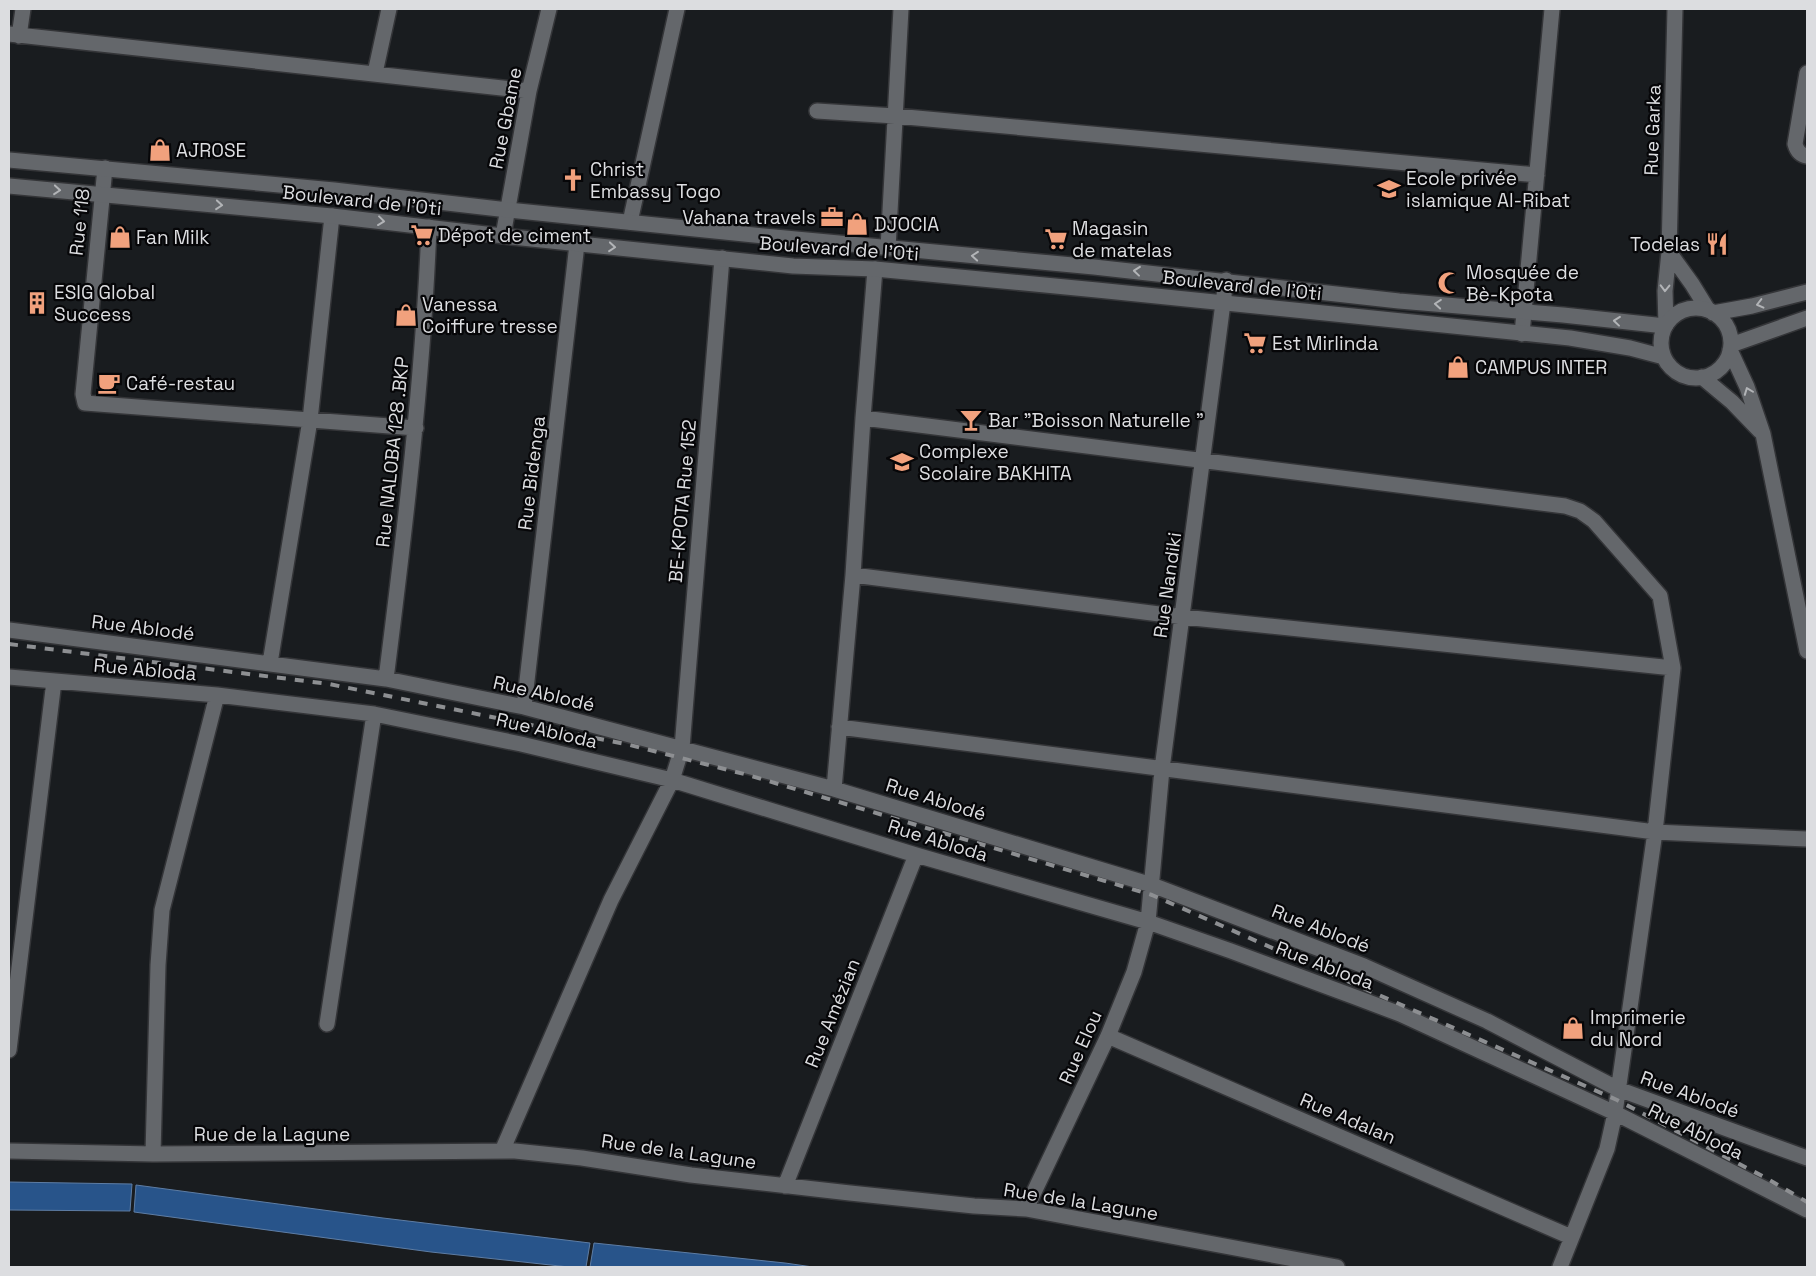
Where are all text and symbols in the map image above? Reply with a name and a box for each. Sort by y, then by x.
street label: Rue Gbame [483,65,528,171]
street label: Rue Garka [1638,84,1667,176]
shop icon: AJROSE [147,137,173,163]
place label: AJROSE [176,138,246,163]
place label: Christ Embassy Togo [590,157,721,204]
place label: Ecole privée islamique Al-Ribat [1406,166,1570,213]
church icon: Christ Embassy Togo [560,167,586,193]
school or university icon: Ecole privée islamique Al-Ribat [1376,176,1402,202]
street label: Boulevard de l'Oti [281,180,443,221]
one-way arrow [54,184,62,195]
street label: Rue 118 [64,187,95,257]
one-way arrow [215,199,223,210]
office icon: Vahana travels [819,204,845,230]
place label: Vahana travels [682,205,816,230]
shop icon: DJOCIA [844,211,870,237]
place label: DJOCIA [874,212,939,237]
one-way arrow [377,215,385,226]
place label: Magasin de matelas [1072,216,1172,263]
supermarket icon: Dépot de ciment [409,222,435,248]
place label: Dépot de ciment [438,223,591,248]
shop icon: Fan Milk [107,224,133,250]
place label: Fan Milk [136,225,210,250]
supermarket icon: Magasin de matelas [1043,226,1069,252]
street label: Boulevard de l'Oti [758,230,920,267]
restaurant icon: Todelas [1704,231,1730,257]
place label: Todelas [1630,232,1700,257]
one-way arrow [608,241,616,252]
one-way arrow [971,251,979,262]
place label: Mosquée de Bè-Kpota [1466,260,1579,307]
street label: Boulevard de l'Oti [1161,265,1323,306]
one-way arrow [1133,266,1141,277]
mosque icon: Mosquée de Bè-Kpota [1436,270,1462,296]
place label: ESIG Global Success [54,280,155,327]
one-way arrow [1660,284,1670,292]
building icon: ESIG Global Success [24,290,50,316]
place label: Vanessa Coiffure tresse [422,292,558,339]
one-way arrow [1756,298,1765,309]
one-way arrow [1433,299,1441,310]
shop icon: Vanessa Coiffure tresse [393,302,419,328]
one-way arrow [1612,316,1620,327]
supermarket icon: Est Mirlinda [1242,330,1268,356]
place label: Est Mirlinda [1272,331,1379,356]
shop icon: CAMPUS INTER [1445,354,1471,380]
place label: CAMPUS INTER [1475,355,1607,380]
street label: Rue NALOBA 128 .BKP [370,356,415,549]
cafe icon: Café-restau [96,370,122,396]
place label: Café-restau [126,371,235,396]
one-way arrow [1744,387,1754,396]
bar icon: Bar "Boisson Naturelle " [958,407,984,433]
place label: Bar "Boisson Naturelle " [988,408,1204,433]
street label: Rue Bidenga [512,414,551,532]
street label: BE-KPOTA Rue 152 [663,418,702,584]
place label: Complexe Scolaire BAKHITA [919,439,1072,486]
school or university icon: Complexe Scolaire BAKHITA [889,449,915,475]
street label: Rue Nandiki [1148,530,1187,640]
street label: Rue Ablodé [90,609,196,646]
street label: Rue Abloda [92,653,198,686]
street label: Rue Ablodé [491,670,597,717]
street label: Rue Abloda [494,707,600,754]
street label: Rue Ablodé [883,772,989,827]
street label: Rue Abloda [885,813,991,868]
street label: Rue Ablodé [1268,898,1374,959]
street label: Rue Abloda [1272,935,1378,996]
street label: Rue Amézian [799,955,866,1072]
place label: Imprimerie du Nord [1590,1005,1686,1052]
street label: Rue Elou [1053,1006,1108,1088]
shop icon: Imprimerie du Nord [1560,1015,1586,1041]
street label: Rue Ablodé [1637,1065,1743,1124]
street label: Rue Adalan [1296,1087,1400,1150]
street label: Rue Abloda [1644,1098,1748,1165]
street label: Rue de la Lagune [194,1122,350,1147]
street label: Rue de la Lagune [600,1128,758,1175]
street label: Rue de la Lagune [1002,1177,1160,1226]

